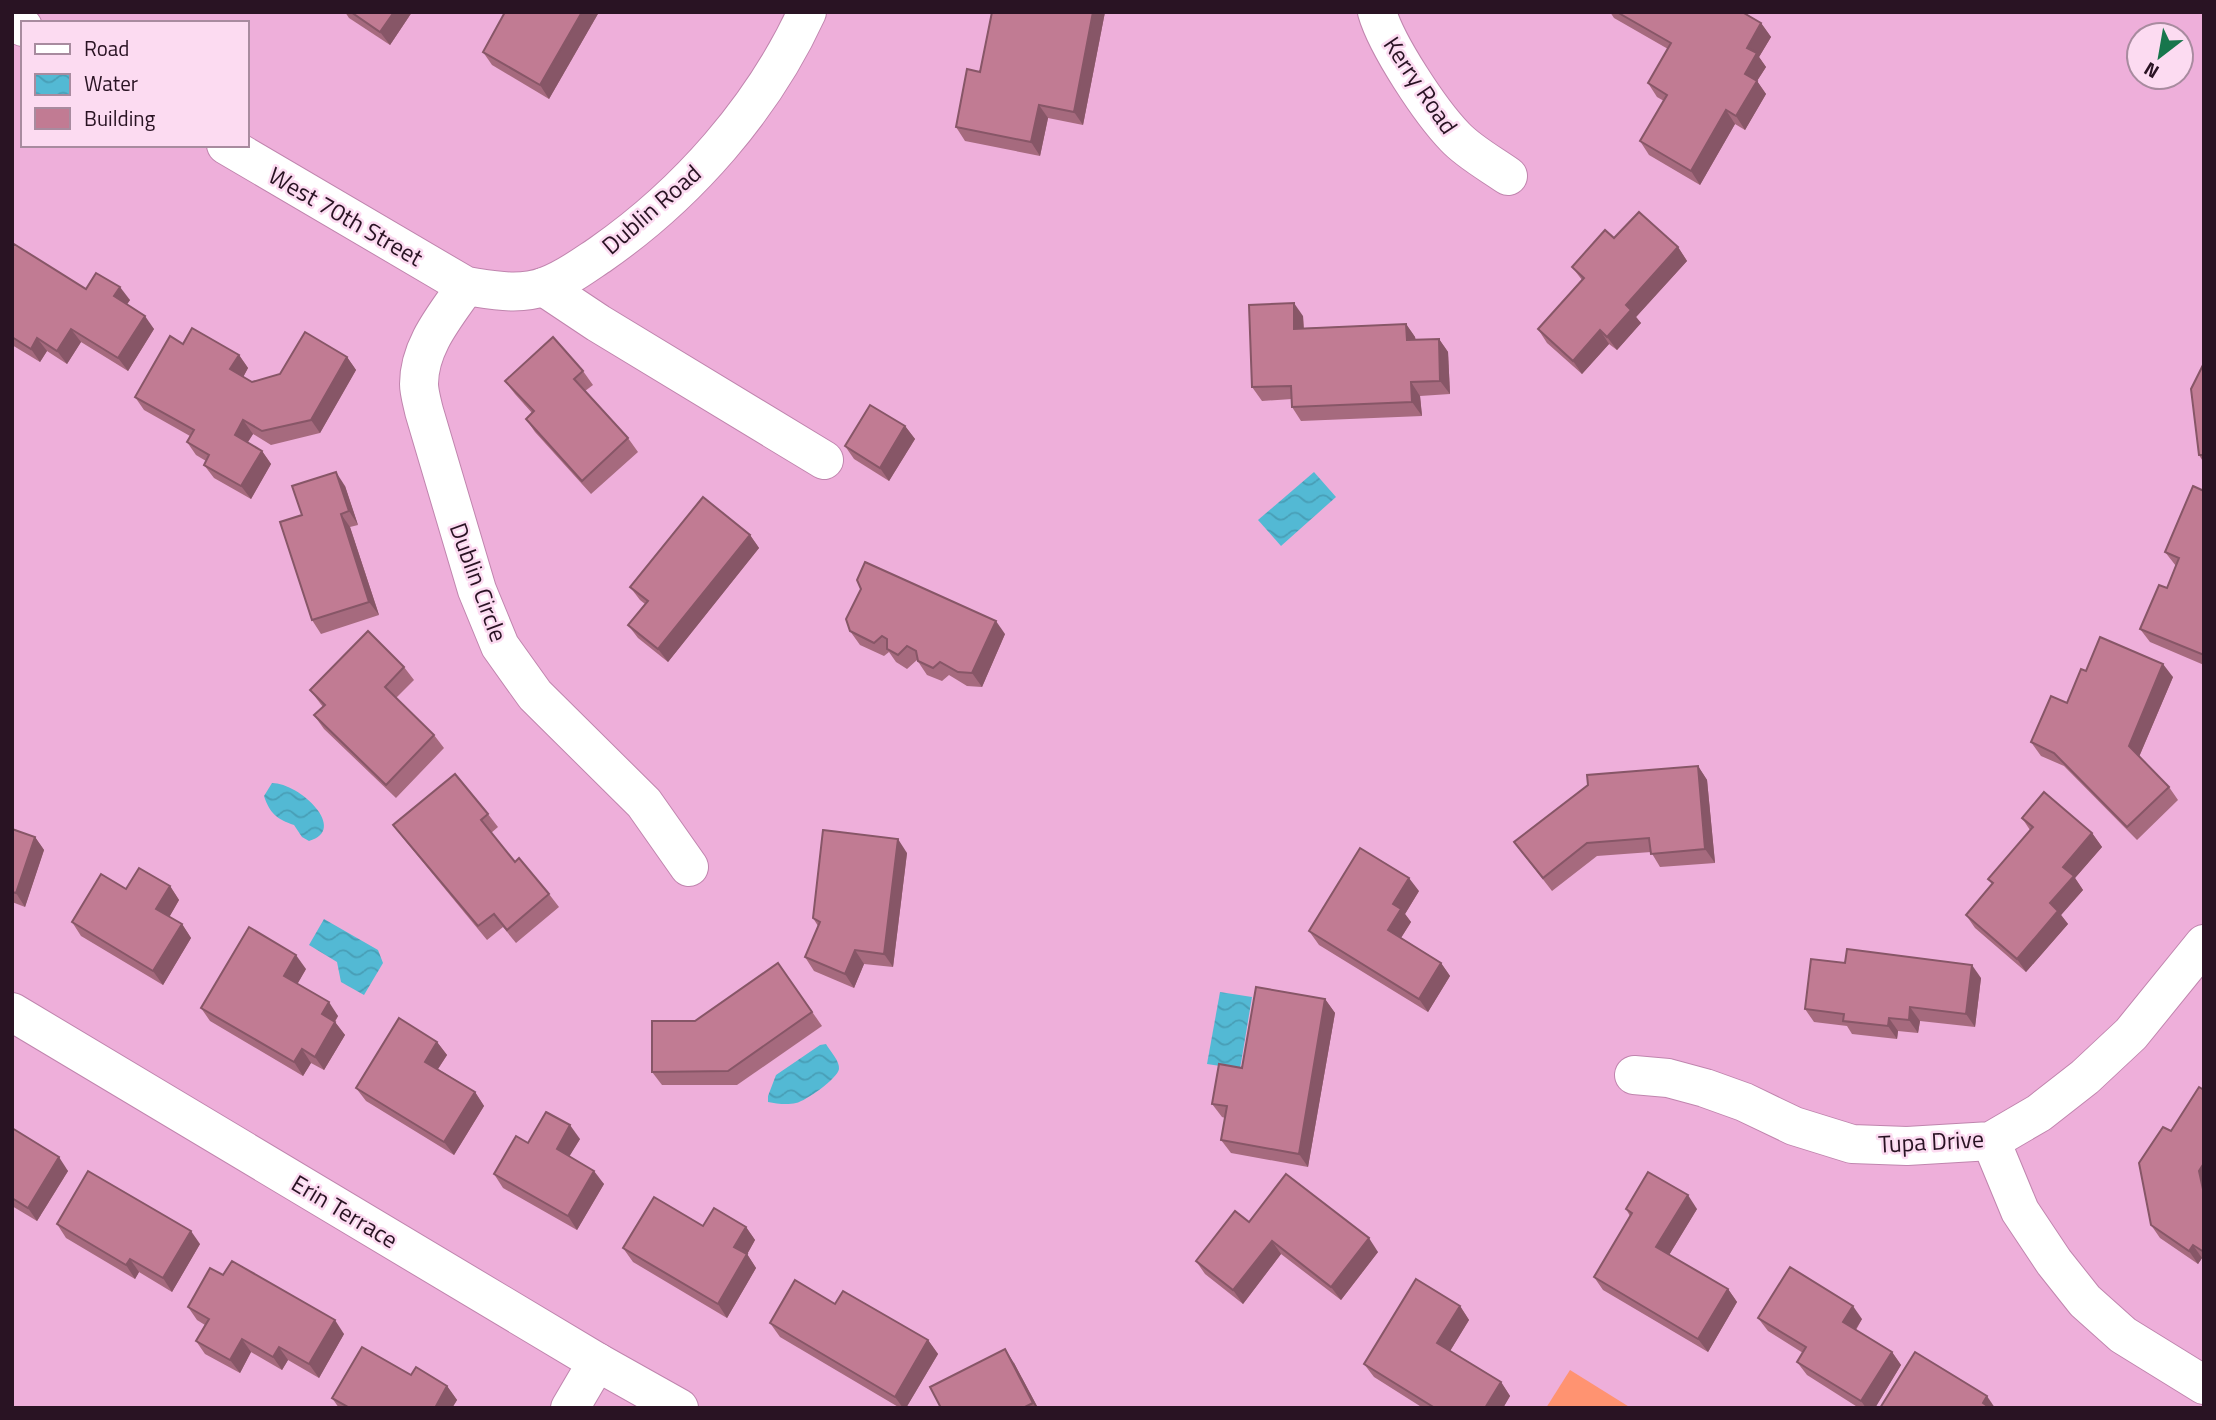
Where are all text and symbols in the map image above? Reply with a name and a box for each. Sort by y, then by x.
legend [21,21,248,147]
north arrow [2125,21,2195,91]
street label: Kerry Road [1375,29,1467,141]
text: Road [84,32,129,64]
text: N [2138,55,2164,87]
text: Water [84,67,138,99]
text: Building [84,102,156,134]
street label: Dublin Road [593,155,709,263]
street label: West 70th Street [262,157,430,275]
street label: Dublin Circle [441,517,517,647]
street label: Tupa Drive [1877,1120,1985,1162]
street label: Erin Terrace [285,1165,405,1257]

